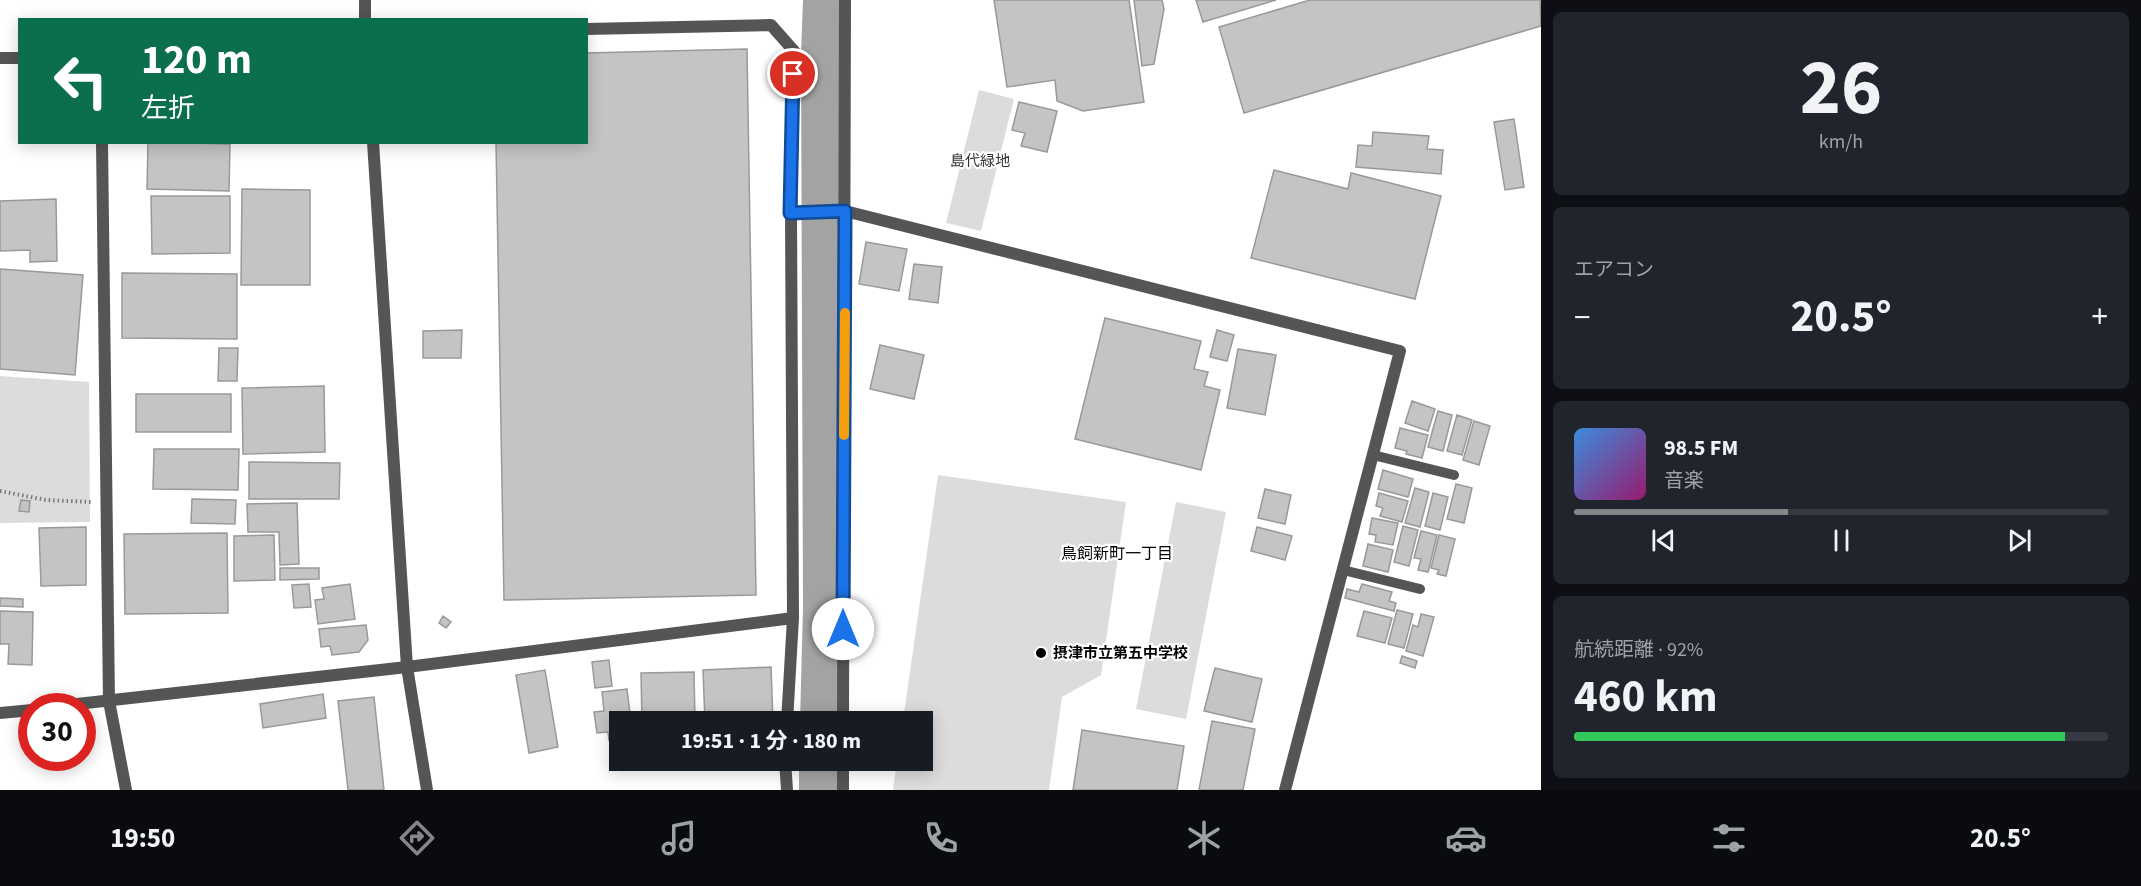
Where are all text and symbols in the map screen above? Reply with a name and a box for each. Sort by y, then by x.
text: 120 m [141,30,252,90]
text: 26 [1800,33,1882,144]
icon: left [42,42,120,120]
pin [767,48,818,99]
icon: arrive [776,57,809,90]
text: 左折 [141,89,195,128]
text: km/h [1819,128,1863,156]
park label: 島代緑地 [950,151,1010,172]
text: エアコン [1574,256,1654,284]
text: 20.5° [1790,285,1892,349]
text: − [1574,294,1590,341]
text: + [2092,294,2108,341]
text: 98.5 FM [1664,432,1738,464]
text: 音楽 [1664,467,1704,495]
icon: previous [1647,524,1680,557]
icon: pause [1825,524,1858,557]
icon: next [2003,524,2036,557]
district label: 鳥飼新町一丁目 [1061,543,1173,565]
position arrow [811,597,875,661]
text: 航続距離 · 92% [1574,636,1703,664]
place label: 摂津市立第五中学校 [1053,643,1188,664]
marker: 摂津市立第五中学校 [1034,646,1048,660]
text: 460 km [1574,665,1718,729]
speed limit sign: 30 [18,693,96,771]
text: 19:51 · 1 分 · 180 m [681,725,861,757]
icon: directions [396,817,438,859]
icon: music [658,817,700,859]
icon: phone [920,817,962,859]
icon: climate [1183,817,1225,859]
icon: car [1445,817,1487,859]
icon: filters [1708,817,1750,859]
text: 19:50 [110,819,175,858]
text: 20.5° [1970,819,2031,858]

